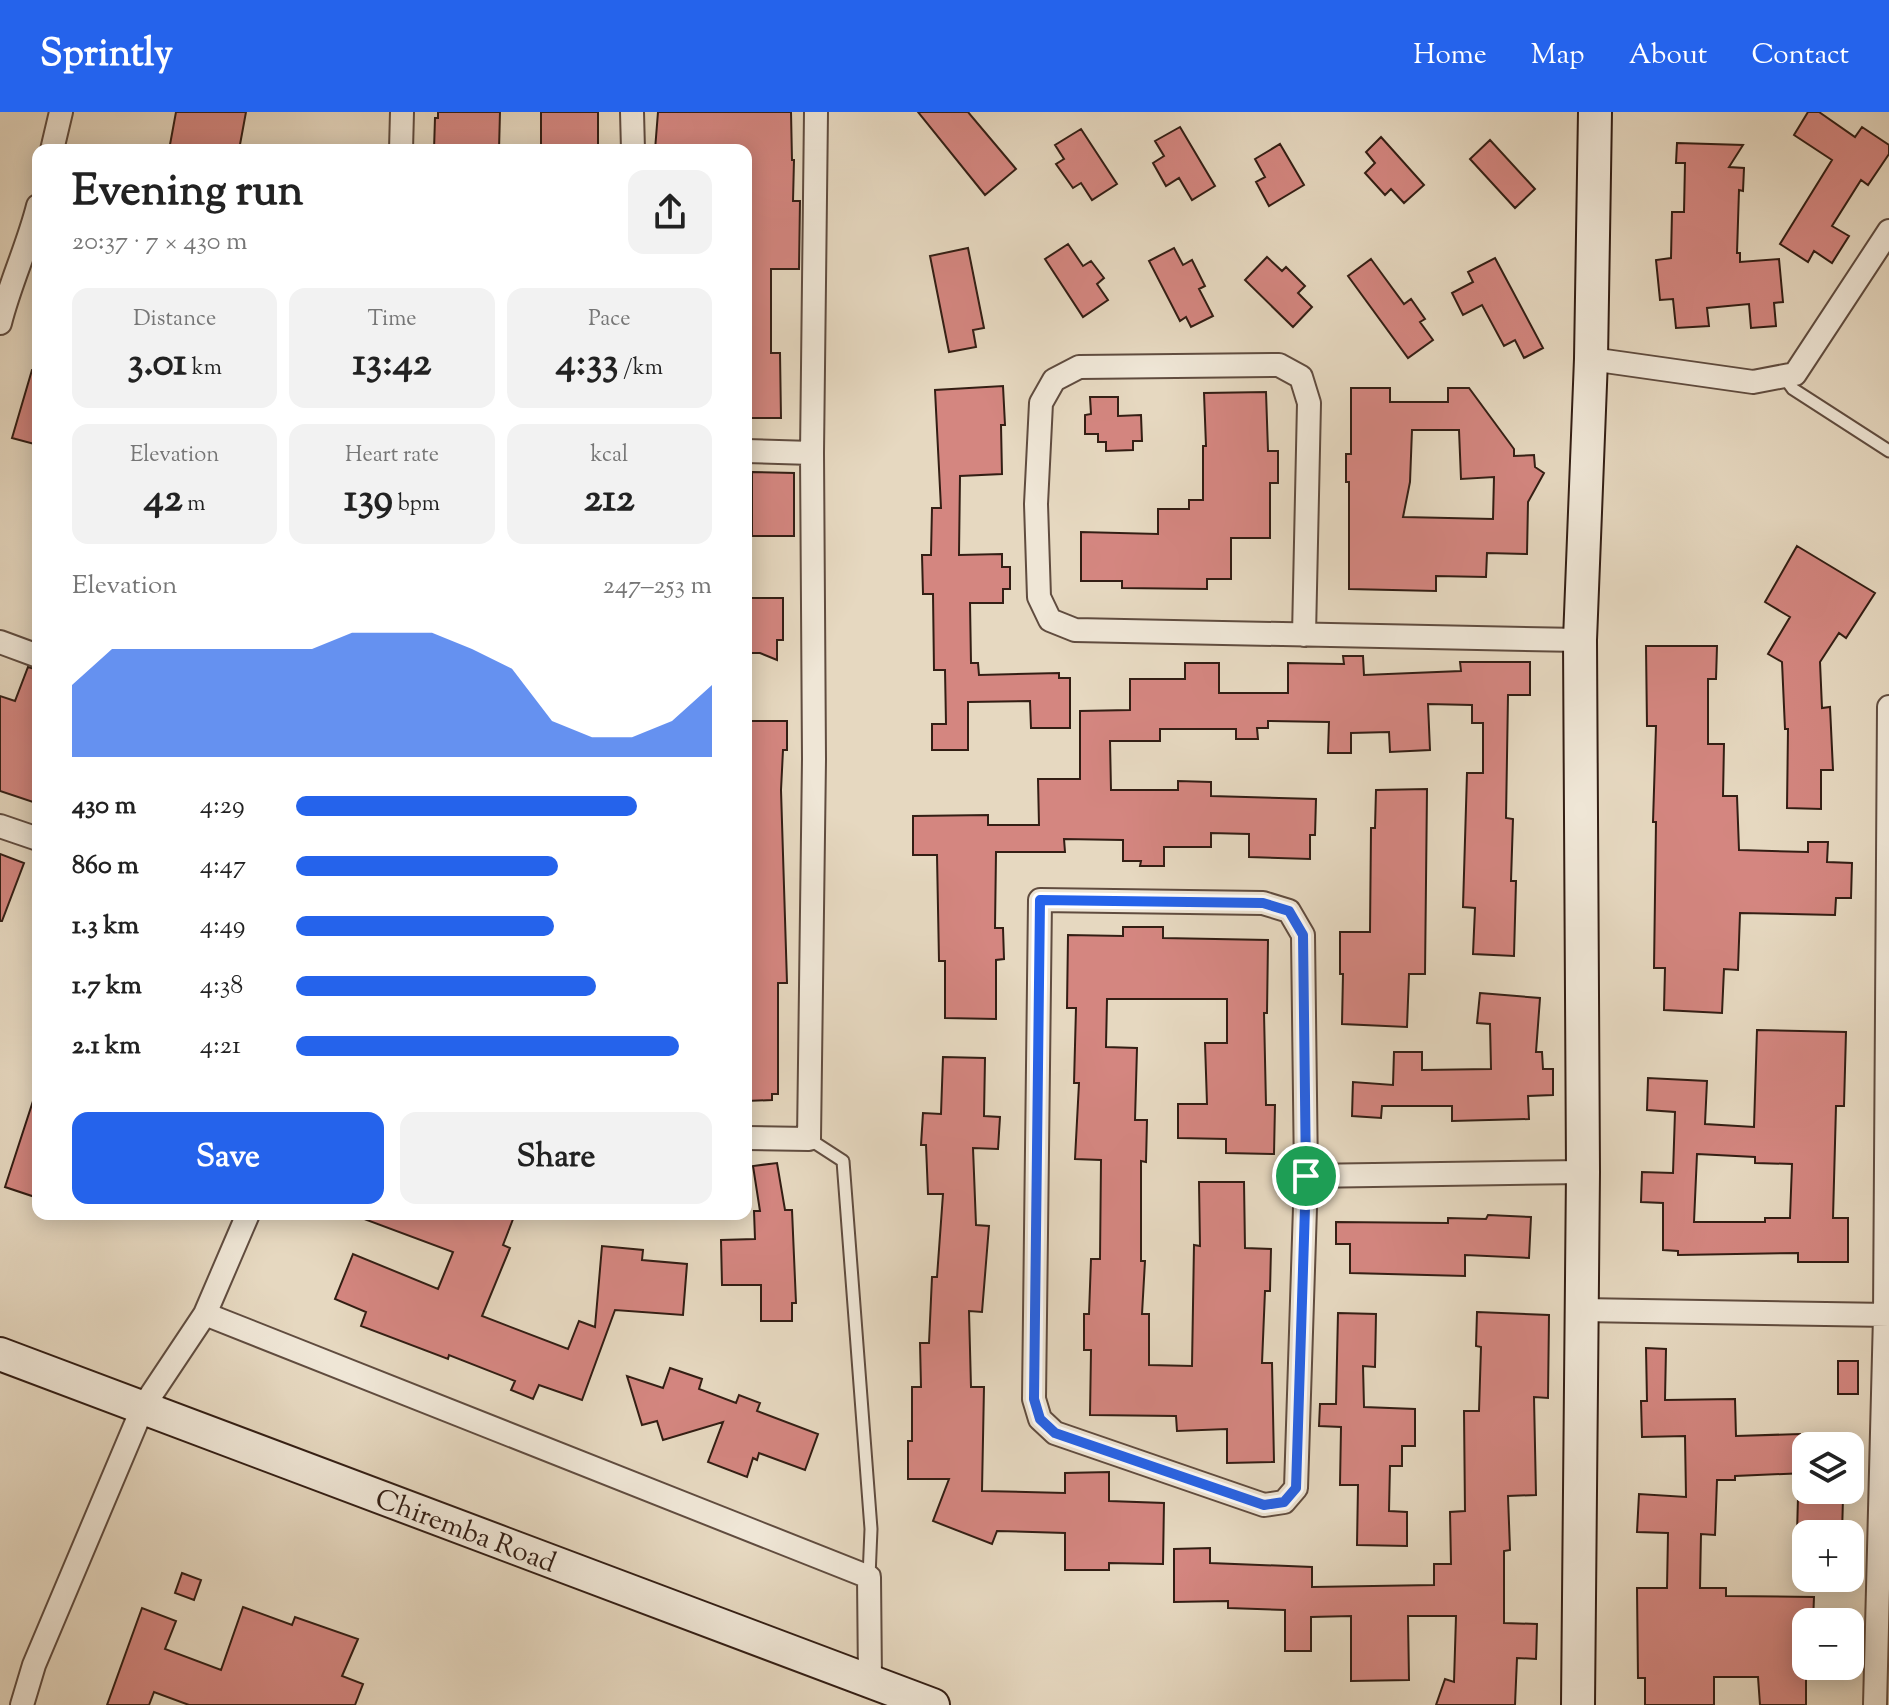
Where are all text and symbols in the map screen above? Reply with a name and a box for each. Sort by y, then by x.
text: Sprintly [40,29,173,83]
text: Home [1413,36,1487,76]
text: Map [1531,36,1585,76]
text: About [1629,36,1707,76]
text: Contact [1751,36,1849,76]
text: Evening run [72,162,304,225]
button: share [628,170,712,254]
text: 20:37 · 7 × 430 m [72,224,248,261]
text: Distance [133,304,216,336]
text: Time [368,304,416,336]
text: Pace [588,304,630,336]
text: 3.01 [127,336,187,393]
text: 13:42 [352,336,432,393]
text: 4:33 [556,336,619,393]
text: km [187,353,222,385]
text: /km [619,353,663,385]
text: Elevation [130,440,219,472]
text: Heart rate [345,440,439,472]
text: kcal [590,440,628,472]
text: 42 [144,472,183,529]
text: 139 [344,472,393,529]
text: 212 [584,472,635,529]
text: m [183,489,206,521]
text: bpm [393,489,440,521]
text: Elevation [72,568,177,605]
text: 247–253 m [603,568,712,605]
text: 430 m [72,788,136,825]
text: 4:29 [200,788,245,825]
text: 860 m [72,848,139,885]
text: 4:47 [200,848,246,885]
text: 1.3 km [72,908,139,945]
text: 4:49 [200,908,245,945]
text: 1.7 km [72,968,142,1005]
text: 4:38 [200,968,243,1005]
text: 2.1 km [72,1028,141,1065]
text: 4:21 [200,1028,241,1065]
button: Save [72,1112,384,1204]
button: Share [400,1112,712,1204]
pin [1272,1142,1340,1210]
icon: arrive [1284,1154,1328,1198]
map controls [1792,1432,1864,1680]
button: layers [1792,1432,1864,1504]
street label: Chiremba Road [369,1480,561,1584]
button: + [1792,1520,1864,1592]
button: − [1792,1608,1864,1680]

